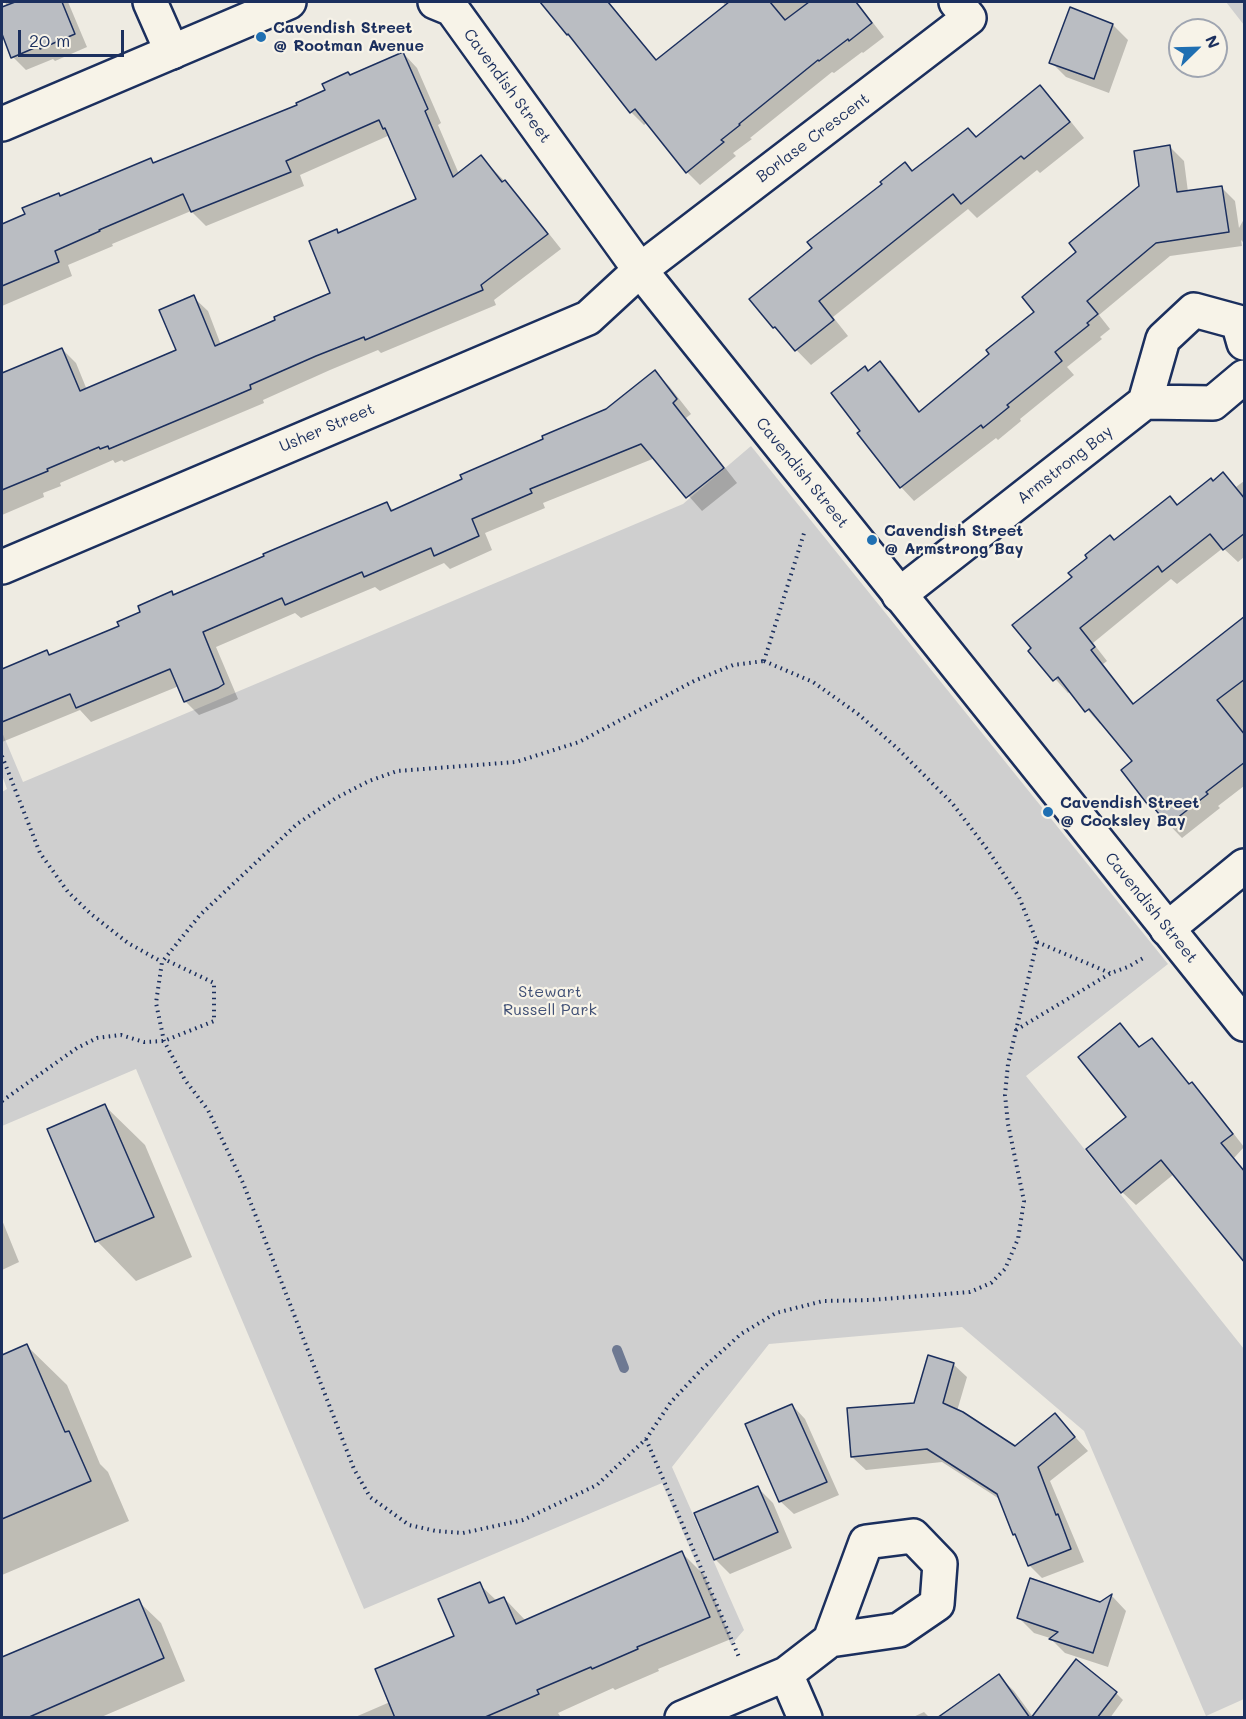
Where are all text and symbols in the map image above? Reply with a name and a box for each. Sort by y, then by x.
scale bar [21,18,128,56]
place label: Cavendish Street @ Rootman Avenue [273,18,424,56]
north arrow [1168,18,1228,78]
street label: Cavendish Street [459,25,555,147]
text: 20 m [29,28,70,52]
marker: Cavendish Street @ Rootman Avenue [254,30,268,44]
text: N [1201,32,1225,51]
street label: Borlase Crescent [753,89,873,187]
street label: Usher Street [277,399,377,457]
street label: Cavendish Street [752,414,852,532]
street label: Armstrong Bay [1013,422,1117,508]
place label: Cavendish Street @ Armstrong Bay [884,521,1023,559]
marker: Cavendish Street @ Armstrong Bay [865,533,879,547]
place label: Cavendish Street @ Cooksley Bay [1060,793,1199,831]
marker: Cavendish Street @ Cooksley Bay [1041,805,1055,819]
street label: Cavendish Street [1101,849,1201,967]
park label: Stewart Russell Park [503,982,597,1020]

